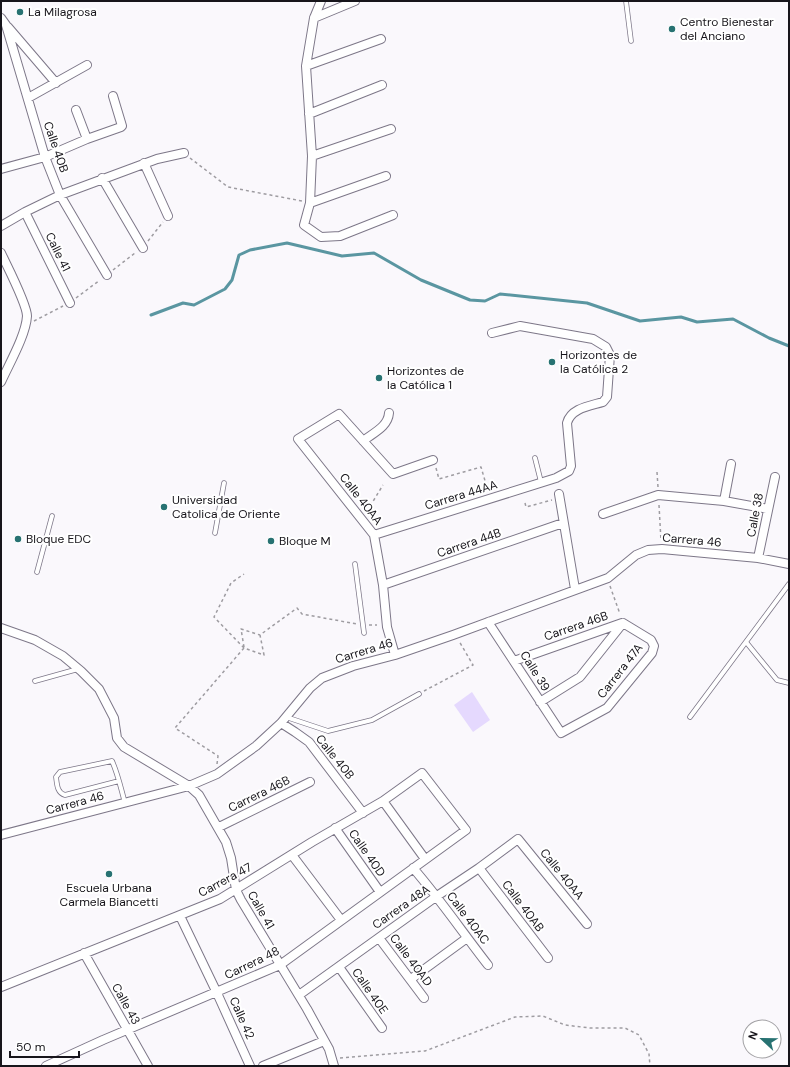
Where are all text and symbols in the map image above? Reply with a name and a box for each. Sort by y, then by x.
place label: La Milagrosa [28,4,97,20]
marker: La Milagrosa [15,7,25,17]
place label: Centro Bienestar del Anciano [680,14,774,44]
marker: Centro Bienestar del Anciano [667,24,677,34]
street label: Calle 40B [40,119,72,175]
street label: Calle 41 [42,230,74,274]
place label: Horizontes de la Católica 2 [560,347,637,377]
marker: Horizontes de la Católica 2 [547,357,557,367]
place label: Horizontes de la Católica 1 [387,363,464,393]
marker: Horizontes de la Católica 1 [374,373,384,383]
street label: Calle 40AA [336,470,386,528]
street label: Carrera 44AA [423,476,499,514]
street label: Calle 38 [743,491,767,539]
place label: Universidad Catolica de Oriente [172,492,280,522]
marker: Universidad Catolica de Oriente [159,502,169,512]
street label: Carrera 44B [435,525,503,561]
street label: Carrera 46 [662,529,722,551]
place label: Bloque EDC [26,531,91,547]
place label: Bloque M [279,533,331,549]
marker: Bloque EDC [13,534,23,544]
marker: Bloque M [266,536,276,546]
street label: Carrera 46B [542,608,610,644]
street label: Carrera 46 [333,635,395,667]
street label: Carrera 47A [594,640,646,702]
street label: Calle 39 [516,648,554,694]
street label: Calle 40B [312,731,358,783]
street label: Carrera 46B [225,772,293,816]
street label: Carrera 46 [44,788,106,818]
street label: Calle 40D [345,826,389,880]
street label: Calle 40AA [536,845,588,903]
street label: Carrera 47 [195,859,255,901]
marker: Escuela Urbana Carmela Biancetti [104,869,114,879]
street label: Calle 40AB [498,877,548,935]
place label: Escuela Urbana Carmela Biancetti [60,880,159,910]
street label: Carrera 48A [369,881,433,933]
street label: Calle 41 [244,888,278,932]
street label: Calle 40AC [443,889,493,948]
street label: Calle 40AD [386,931,436,989]
street label: Carrera 48 [222,943,282,983]
street label: Calle 40E [348,965,392,1017]
street label: Calle 43 [108,980,144,1028]
street label: Calle 42 [226,994,258,1042]
north arrow [742,1019,782,1059]
text: N [745,1029,761,1042]
scale bar [10,1033,79,1059]
text: 50 m [16,1039,45,1055]

